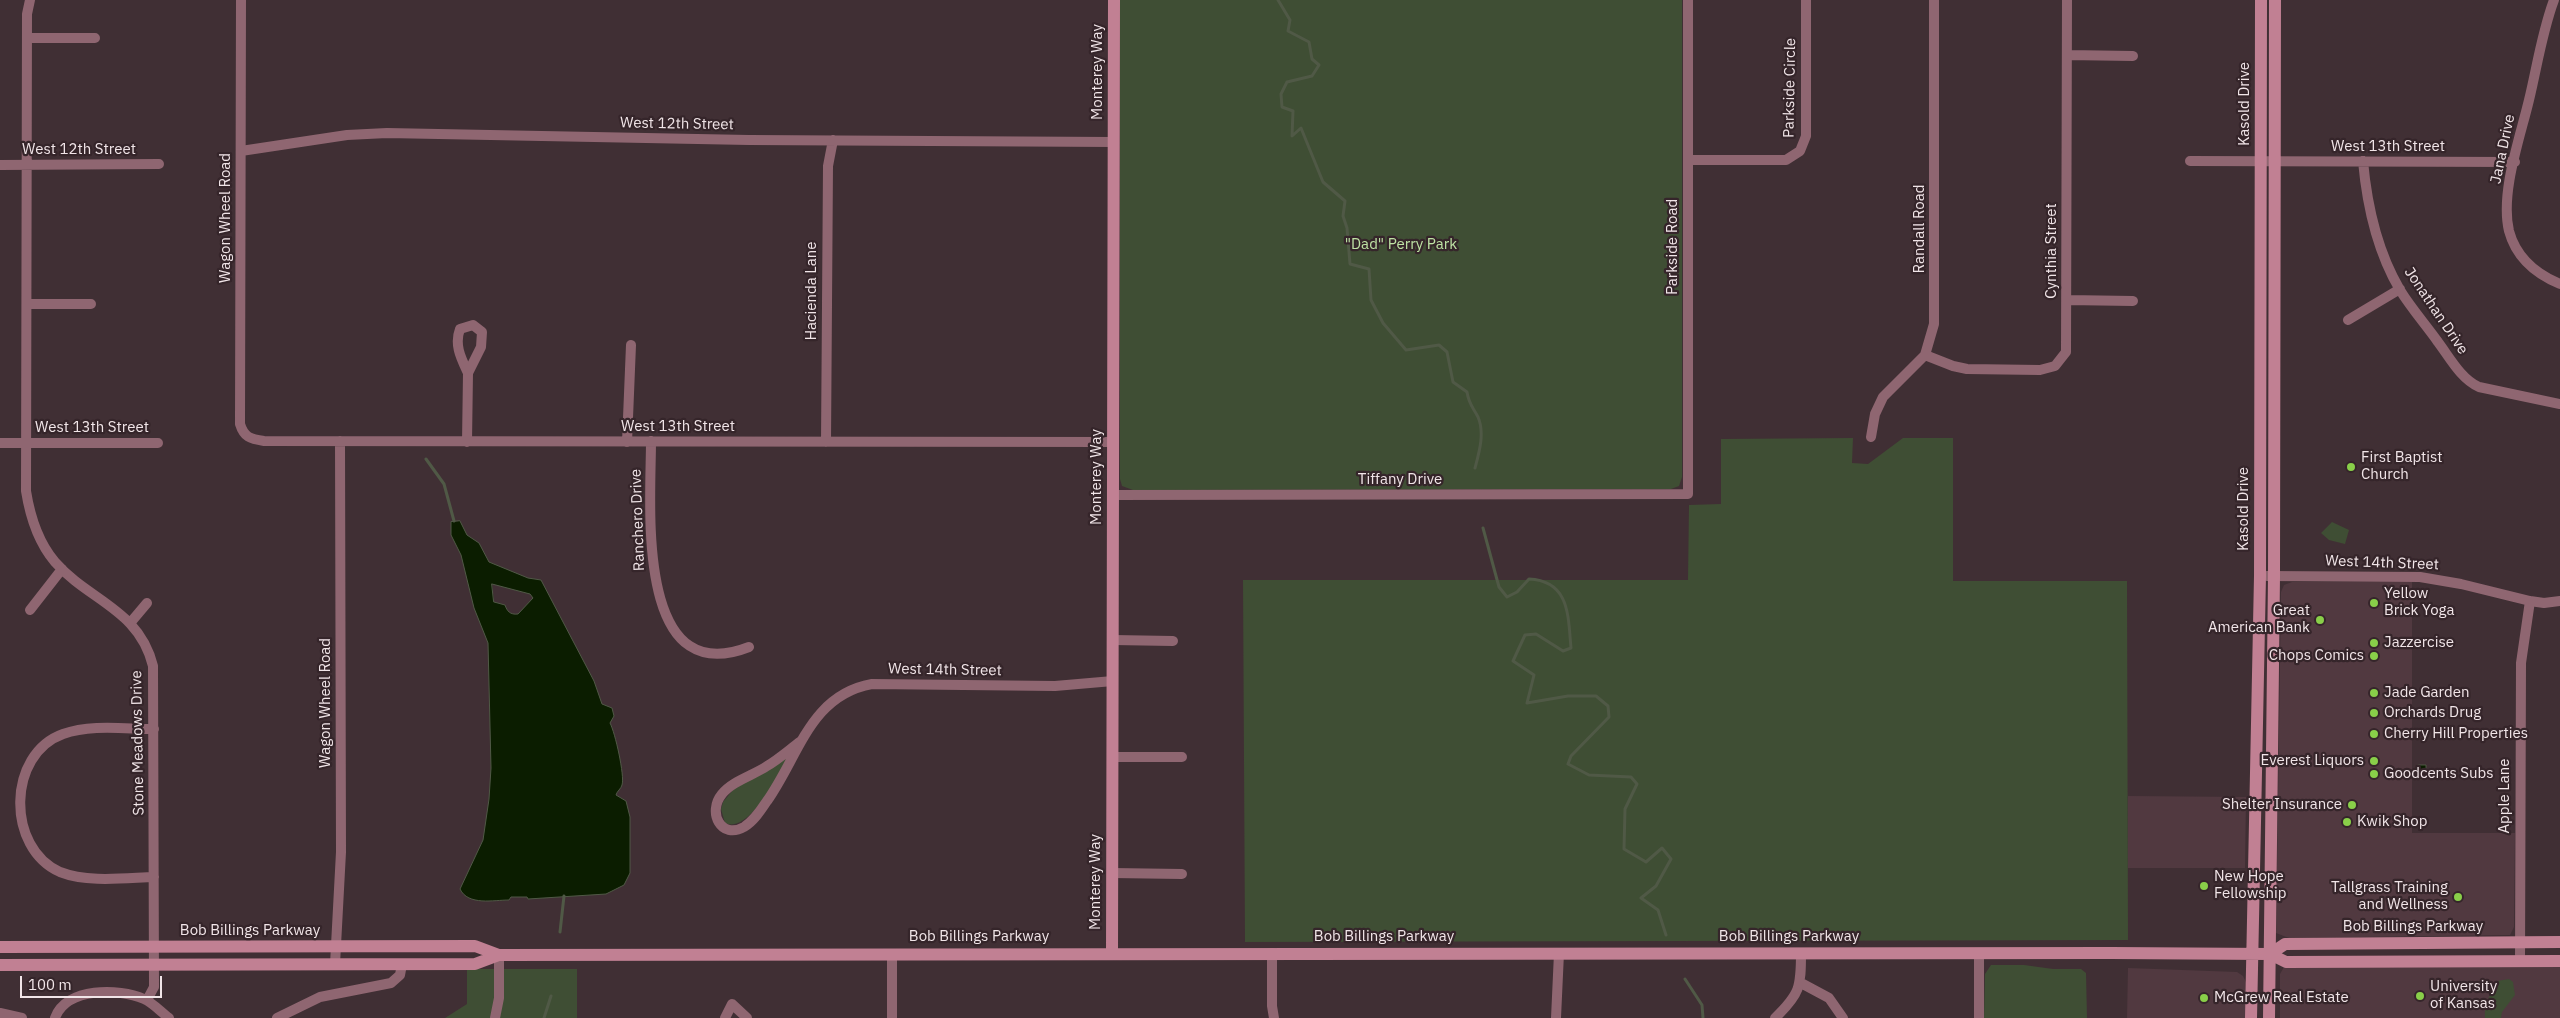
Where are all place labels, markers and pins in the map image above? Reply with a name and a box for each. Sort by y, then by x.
place label: First Baptist Church [2361,449,2443,484]
marker: First Baptist Church [2345,461,2357,473]
place label: Yellow Brick Yoga [2384,585,2454,620]
marker: Yellow Brick Yoga [2368,597,2380,609]
place label: Great American Bank [2208,602,2310,637]
marker: Great American Bank [2314,614,2326,626]
place label: Jazzercise [2384,634,2454,652]
marker: Jazzercise [2368,637,2380,649]
place label: Chops Comics [2269,647,2364,665]
marker: Chops Comics [2368,650,2380,662]
place label: Jade Garden [2384,684,2469,702]
marker: Jade Garden [2368,687,2380,699]
place label: Orchards Drug [2384,704,2481,722]
marker: Orchards Drug [2368,707,2380,719]
place label: Cherry Hill Properties [2384,725,2528,743]
marker: Cherry Hill Properties [2368,728,2380,740]
place label: Everest Liquors [2260,752,2364,770]
marker: Everest Liquors [2368,755,2380,767]
place label: Goodcents Subs [2384,765,2493,783]
marker: Goodcents Subs [2368,768,2380,780]
place label: Shelter Insurance [2222,796,2342,814]
marker: Shelter Insurance [2346,799,2358,811]
place label: Kwik Shop [2357,813,2427,831]
marker: Kwik Shop [2341,816,2353,828]
place label: New Hope Fellowship [2214,868,2286,903]
place label: Tallgrass Training and Wellness [2331,879,2448,914]
marker: New Hope Fellowship [2198,880,2210,892]
marker: Tallgrass Training and Wellness [2452,891,2464,903]
place label: University of Kansas [2430,978,2497,1013]
place label: McGrew Real Estate [2214,989,2349,1007]
marker: University of Kansas [2414,990,2426,1002]
marker: McGrew Real Estate [2198,992,2210,1004]

